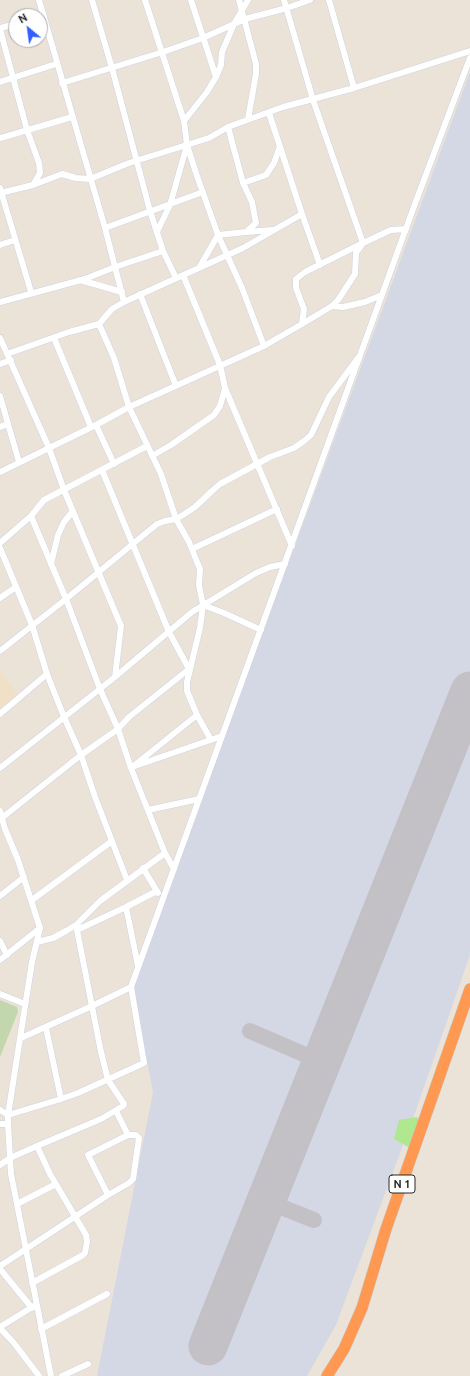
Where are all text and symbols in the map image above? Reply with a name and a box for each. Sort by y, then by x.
north arrow [8,8,48,48]
text: N [16,11,29,26]
road number: N 1 [389,1175,415,1193]

